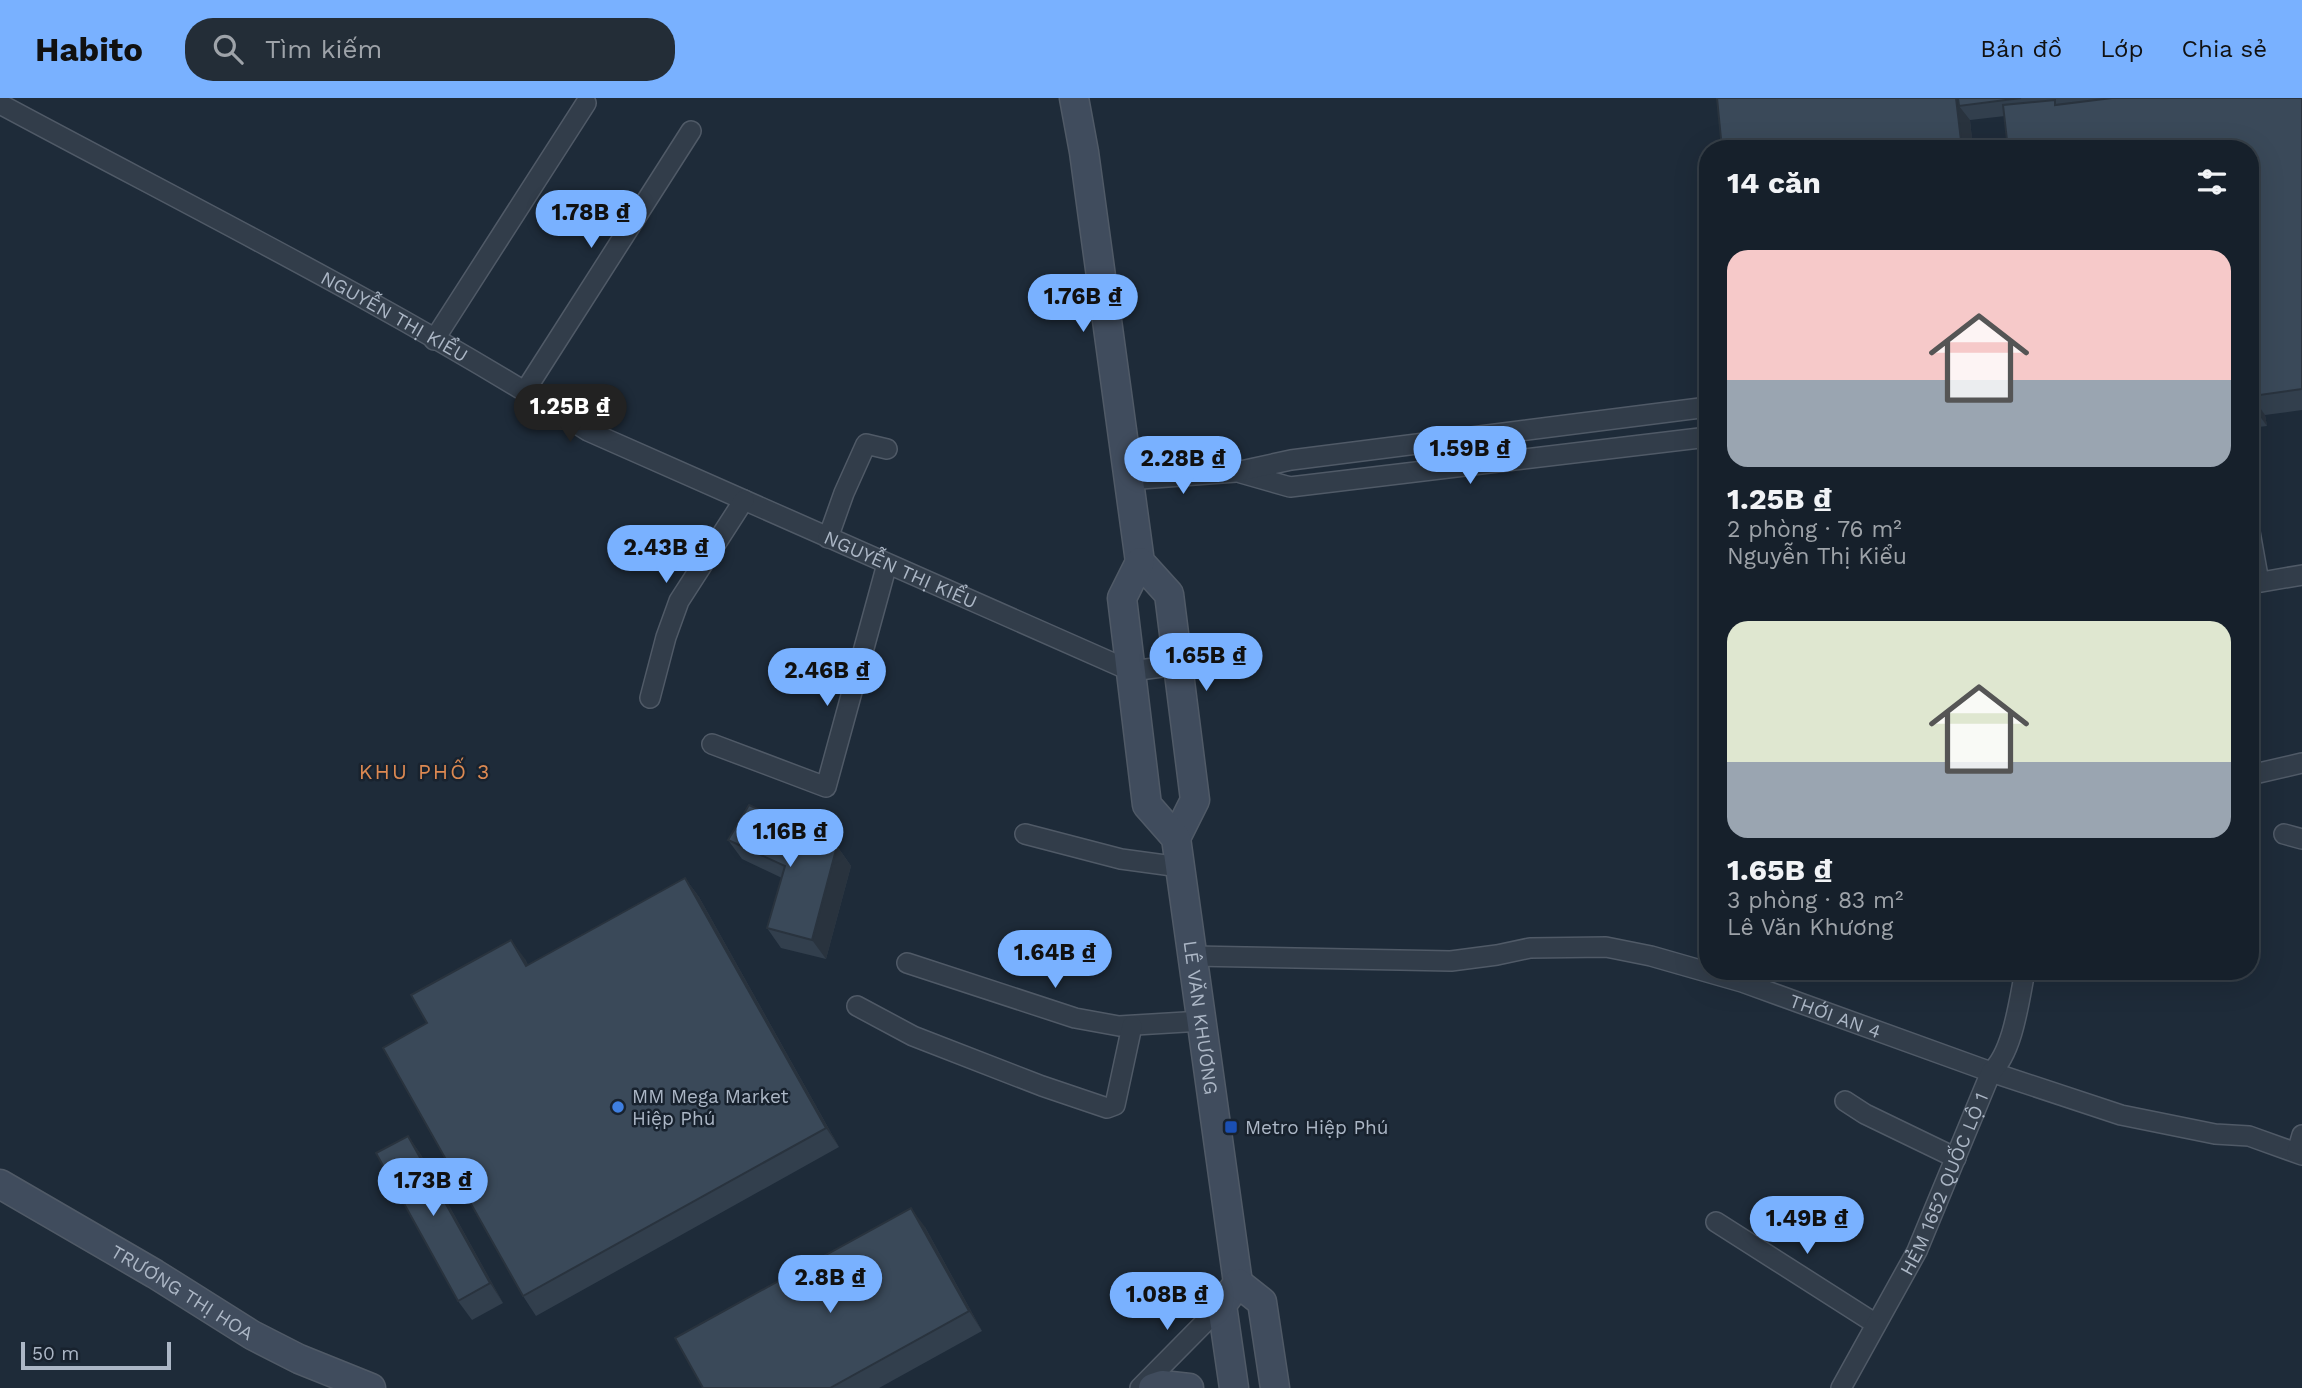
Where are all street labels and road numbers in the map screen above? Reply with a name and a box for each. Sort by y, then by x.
street label: NGUYỄN THỊ KIỂU [317,266,472,367]
street label: NGUYỄN THỊ KIỂU [821,525,981,613]
street label: LÊ VĂN KHƯƠNG [1179,939,1223,1096]
street label: THỚI AN 4 [1787,989,1884,1043]
street label: HẺM 1652 QUỐC LỘ 1 [1894,1089,1993,1279]
street label: TRƯƠNG THỊ HOA [107,1240,258,1345]

